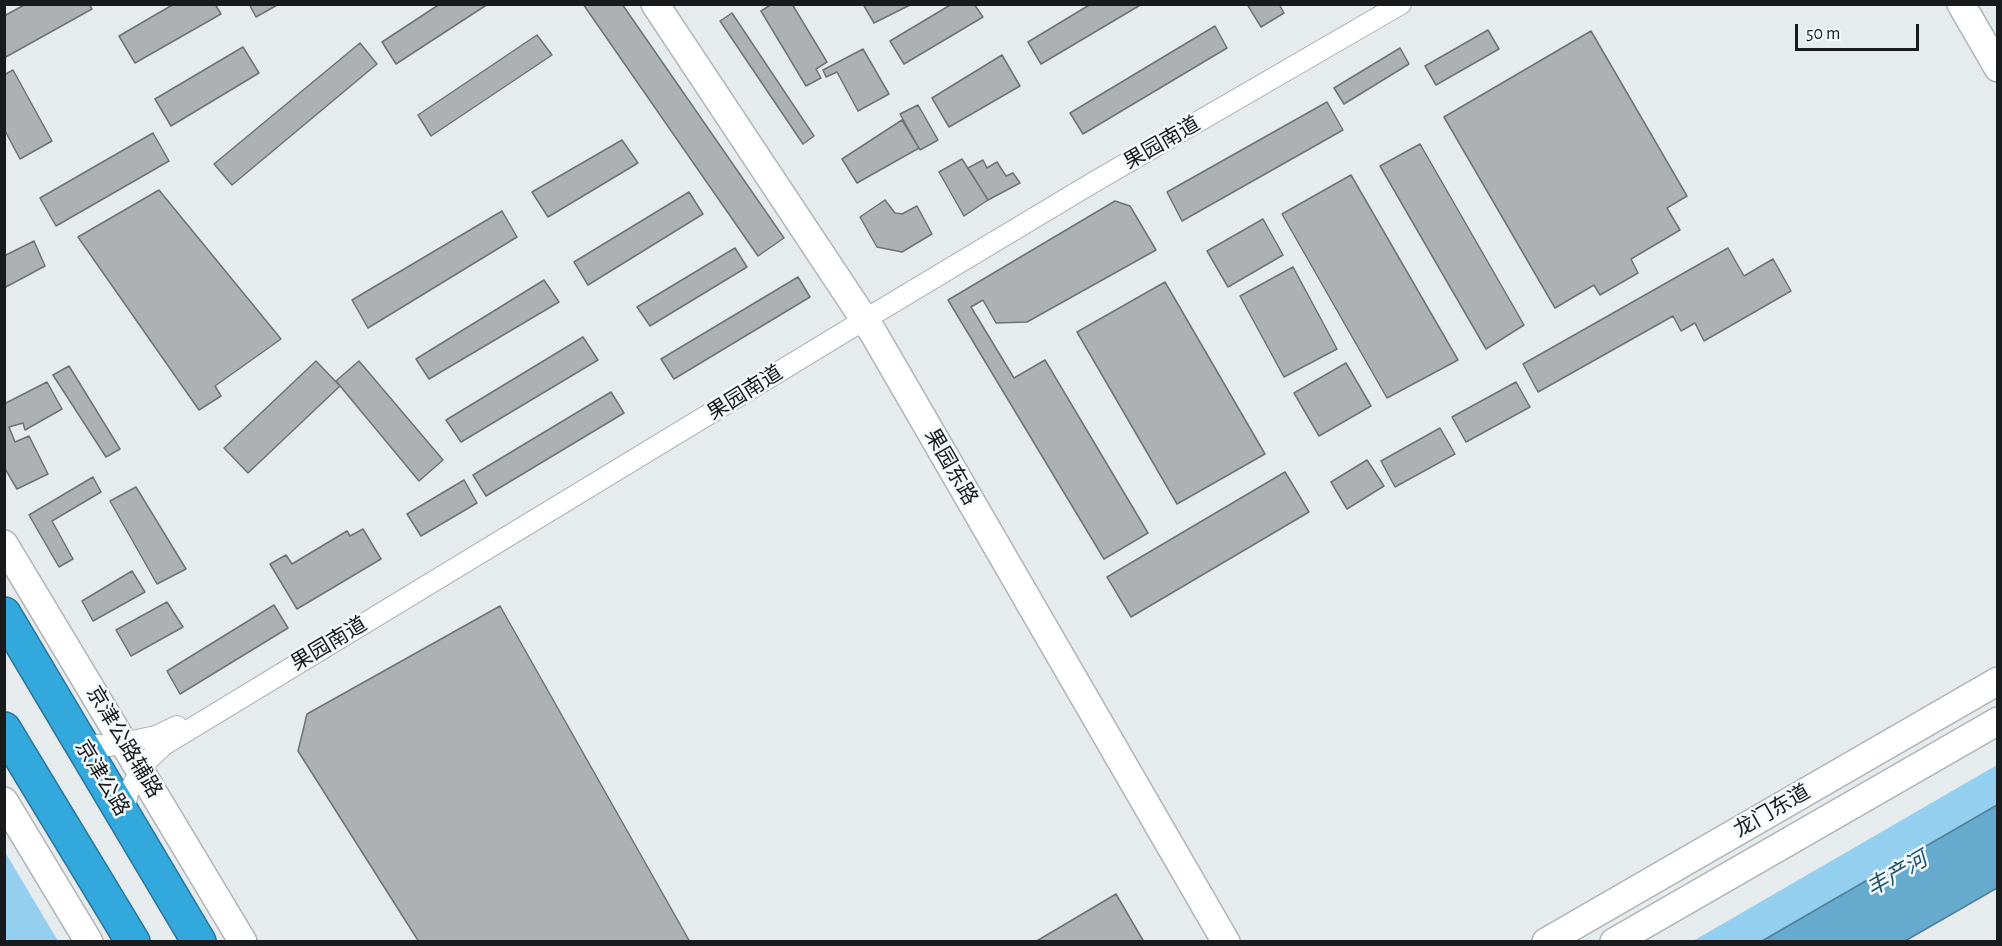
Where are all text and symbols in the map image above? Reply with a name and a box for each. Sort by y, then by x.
scale bar [1798,12,1922,50]
text: 50 m [1806,25,1840,43]
street label: 果园南道 [1119,111,1205,175]
street label: 果园南道 [703,360,787,426]
street label: 果园东路 [919,424,983,510]
street label: 果园南道 [287,612,371,676]
street label: 京津公路辅路 [81,682,167,802]
street label: 京津公路 [70,736,134,820]
street label: 龙门东道 [1729,779,1815,843]
water label: 丰产河 [1862,846,1932,902]

